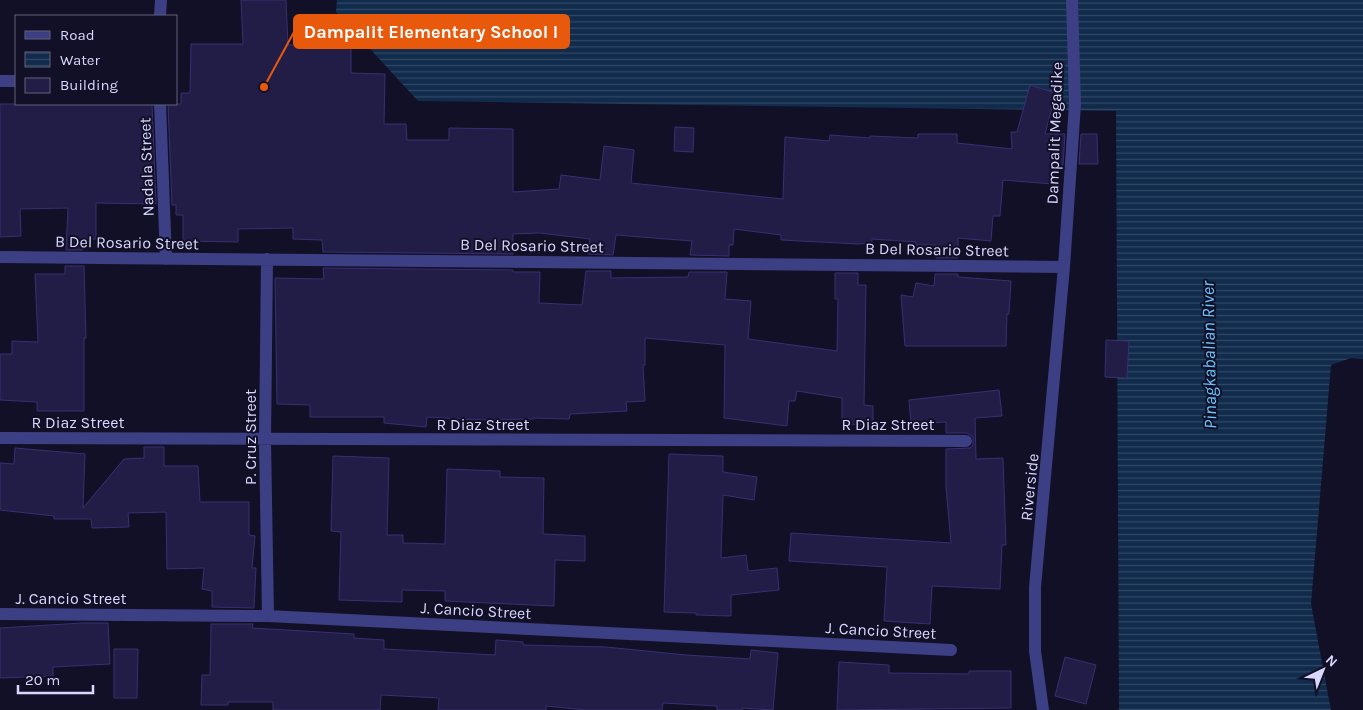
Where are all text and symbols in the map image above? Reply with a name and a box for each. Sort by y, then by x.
legend [15,15,178,105]
callout: Dampalit Elementary School I [294,15,569,48]
text: Dampalit Elementary School I [304,21,558,43]
text: Road [60,26,95,44]
text: Water [60,51,101,69]
street label: Dampalit Megadike [1043,61,1066,205]
text: Building [60,76,118,94]
street label: Nadala Street [135,117,158,217]
street label: B Del Rosario Street [55,232,199,253]
street label: B Del Rosario Street [460,235,604,256]
street label: B Del Rosario Street [865,239,1009,260]
water label: Pinagkabalian River [1197,280,1221,429]
street label: P. Cruz Street [241,389,260,485]
street label: R Diaz Street [31,413,125,432]
street label: R Diaz Street [436,415,530,434]
street label: R Diaz Street [841,415,935,434]
street label: Riverside [1017,453,1042,522]
street label: J. Cancio Street [16,589,126,608]
street label: J. Cancio Street [420,598,532,623]
street label: J. Cancio Street [825,618,937,643]
north arrow [1298,645,1348,695]
text: N [1322,651,1341,671]
scale bar [18,662,92,694]
text: 20 m [25,671,60,689]

